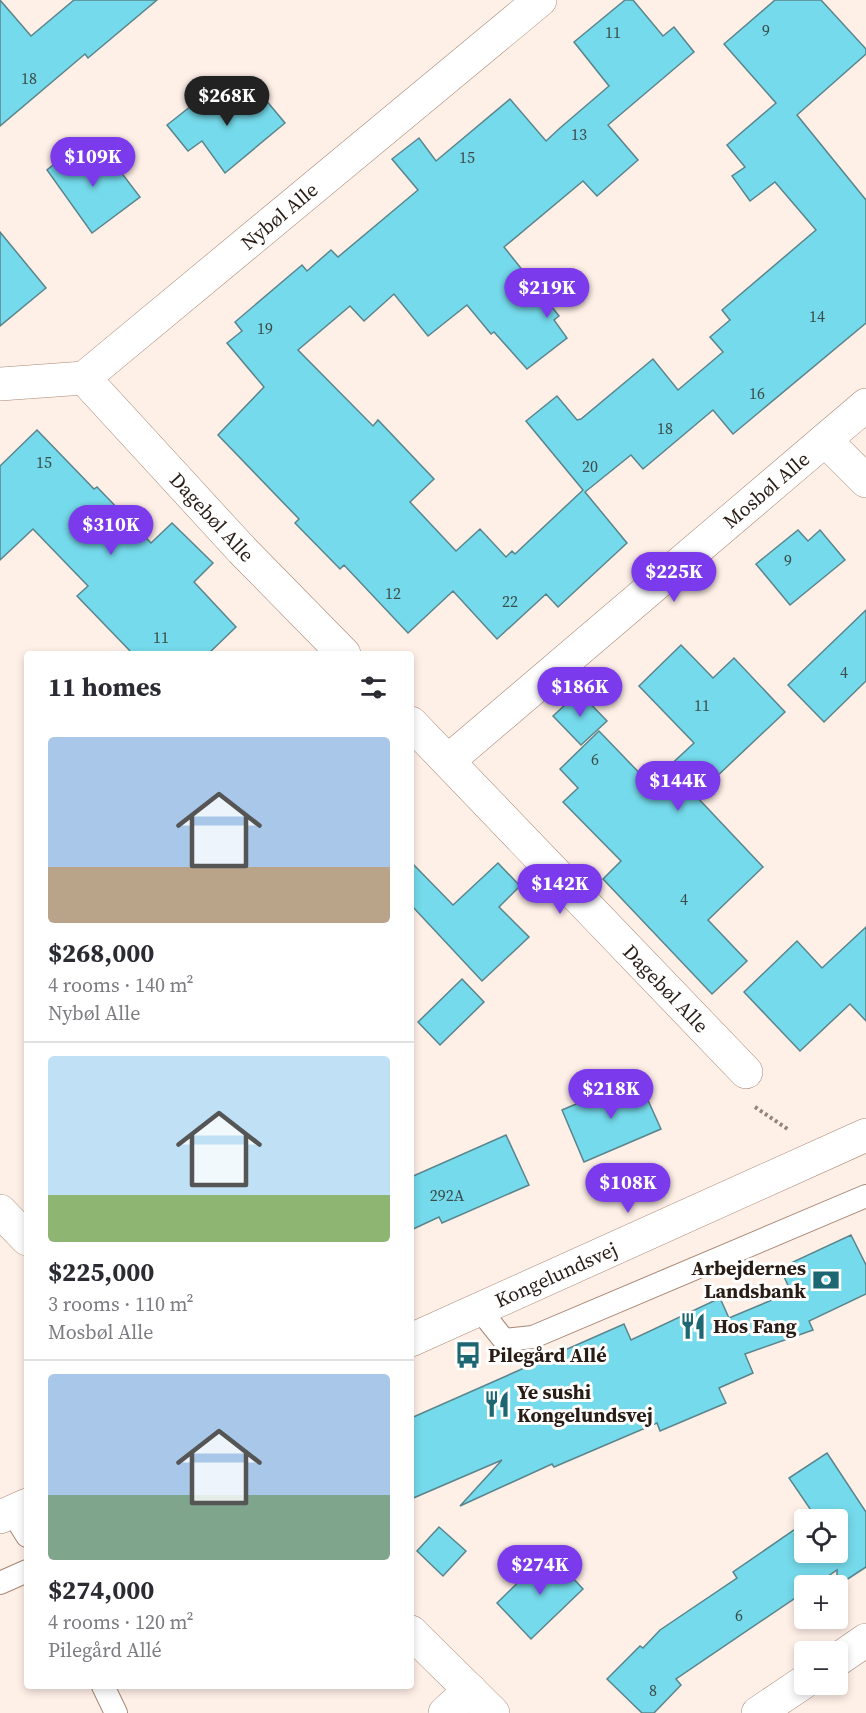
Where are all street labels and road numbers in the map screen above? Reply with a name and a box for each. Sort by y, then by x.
street label: Nybøl Alle [235,176,324,256]
street label: Mosbøl Alle [717,445,815,535]
street label: Dagebøl Alle [163,466,260,568]
street label: Dagebøl Alle [617,938,715,1039]
street label: Kongelundsvej [490,1235,622,1314]

